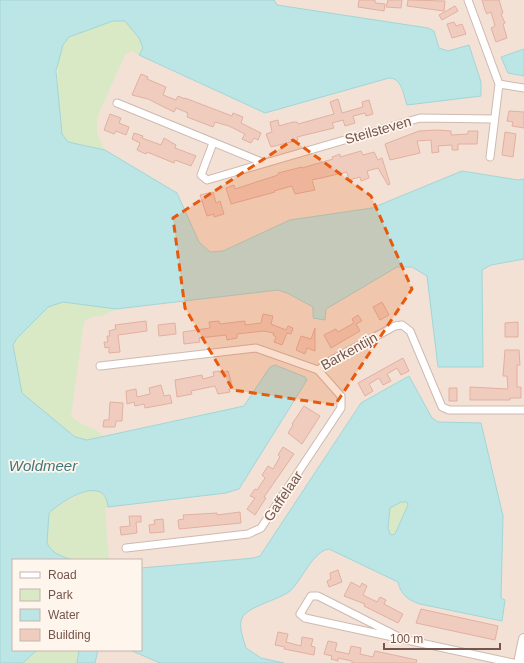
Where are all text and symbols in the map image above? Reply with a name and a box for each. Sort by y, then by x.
street label: Steilsteven [343,113,413,147]
street label: Barkentijn [318,329,380,373]
water label: Woldmeer [9,457,78,474]
street label: Gaffelaar [260,467,306,524]
legend [12,559,142,651]
text: Road [48,568,77,582]
text: Park [48,588,74,602]
text: Water [48,608,80,622]
scale bar [384,625,500,651]
text: Building [48,628,91,642]
text: 100 m [390,632,423,646]

